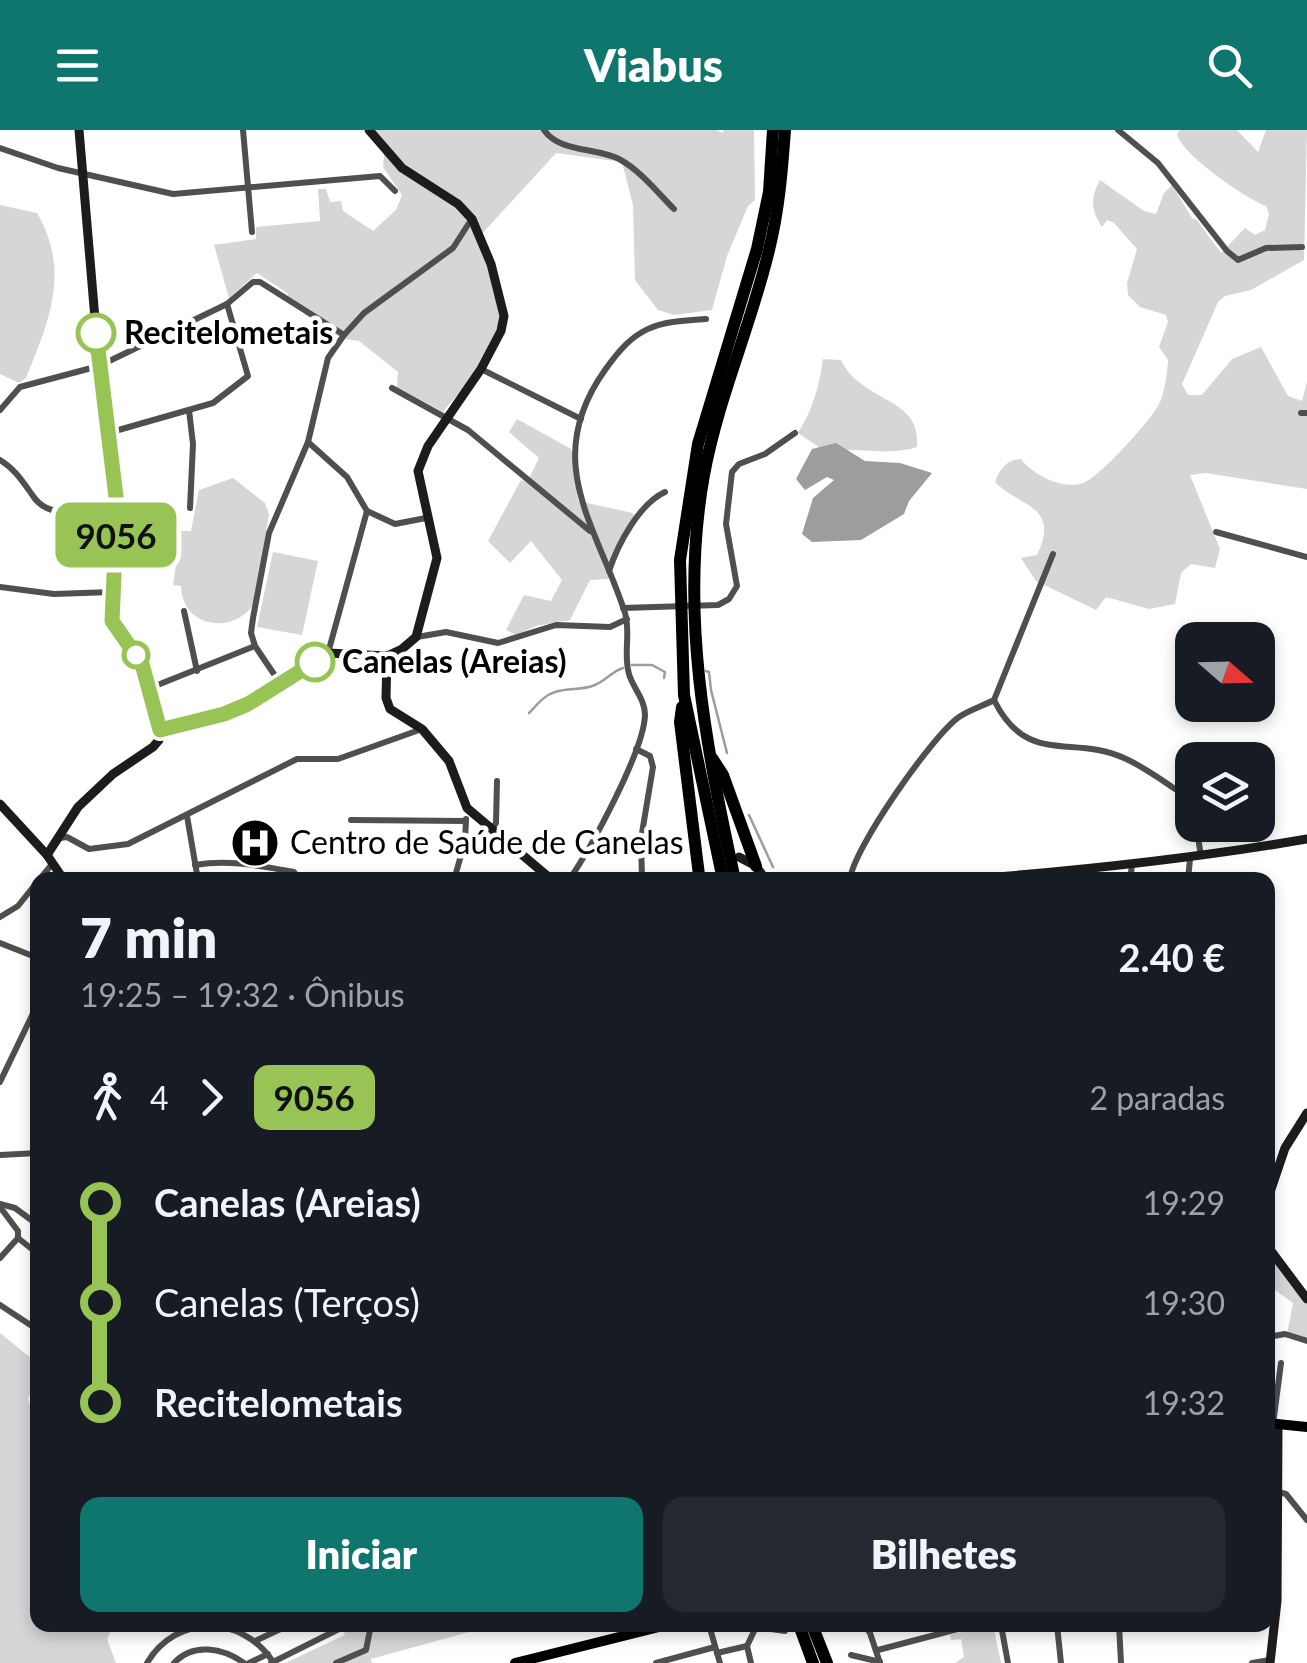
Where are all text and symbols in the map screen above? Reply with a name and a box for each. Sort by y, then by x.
icon: menu [50,38,105,93]
text: Viabus [584,38,723,92]
icon: search [1202,38,1257,93]
place label: Recitelometais [124,312,333,351]
marker: Recitelometais [77,314,115,352]
line badge: 9056 [46,502,186,568]
text: 9056 [75,514,157,556]
north arrow [1175,622,1275,722]
map controls [1175,622,1275,842]
place label: Canelas (Areias) [342,641,567,680]
unlabelled marker [123,642,149,668]
marker: Canelas (Areias) [296,643,334,681]
button: layers [1175,742,1275,842]
hospital icon: Centro de Saúde de Canelas [229,817,281,869]
place label: Centro de Saúde de Canelas [290,822,684,861]
text: 7 min [80,904,217,970]
text: 2.40 € [1119,934,1225,980]
text: 19:25 – 19:32 · Ônibus [80,975,405,1014]
icon: walk [80,1070,135,1125]
icon: forward [184,1070,239,1125]
text: 9056 [274,1076,355,1118]
text: 4 [150,1078,169,1117]
text: 2 paradas [1089,1078,1225,1117]
text: Canelas (Areias) [154,1179,421,1225]
text: 19:29 [1143,1183,1225,1222]
text: Canelas (Terços) [154,1279,420,1325]
text: 19:30 [1143,1283,1225,1322]
text: Recitelometais [154,1379,403,1425]
text: 19:32 [1143,1383,1225,1422]
button: Iniciar [80,1497,643,1612]
button: Bilhetes [663,1497,1225,1612]

